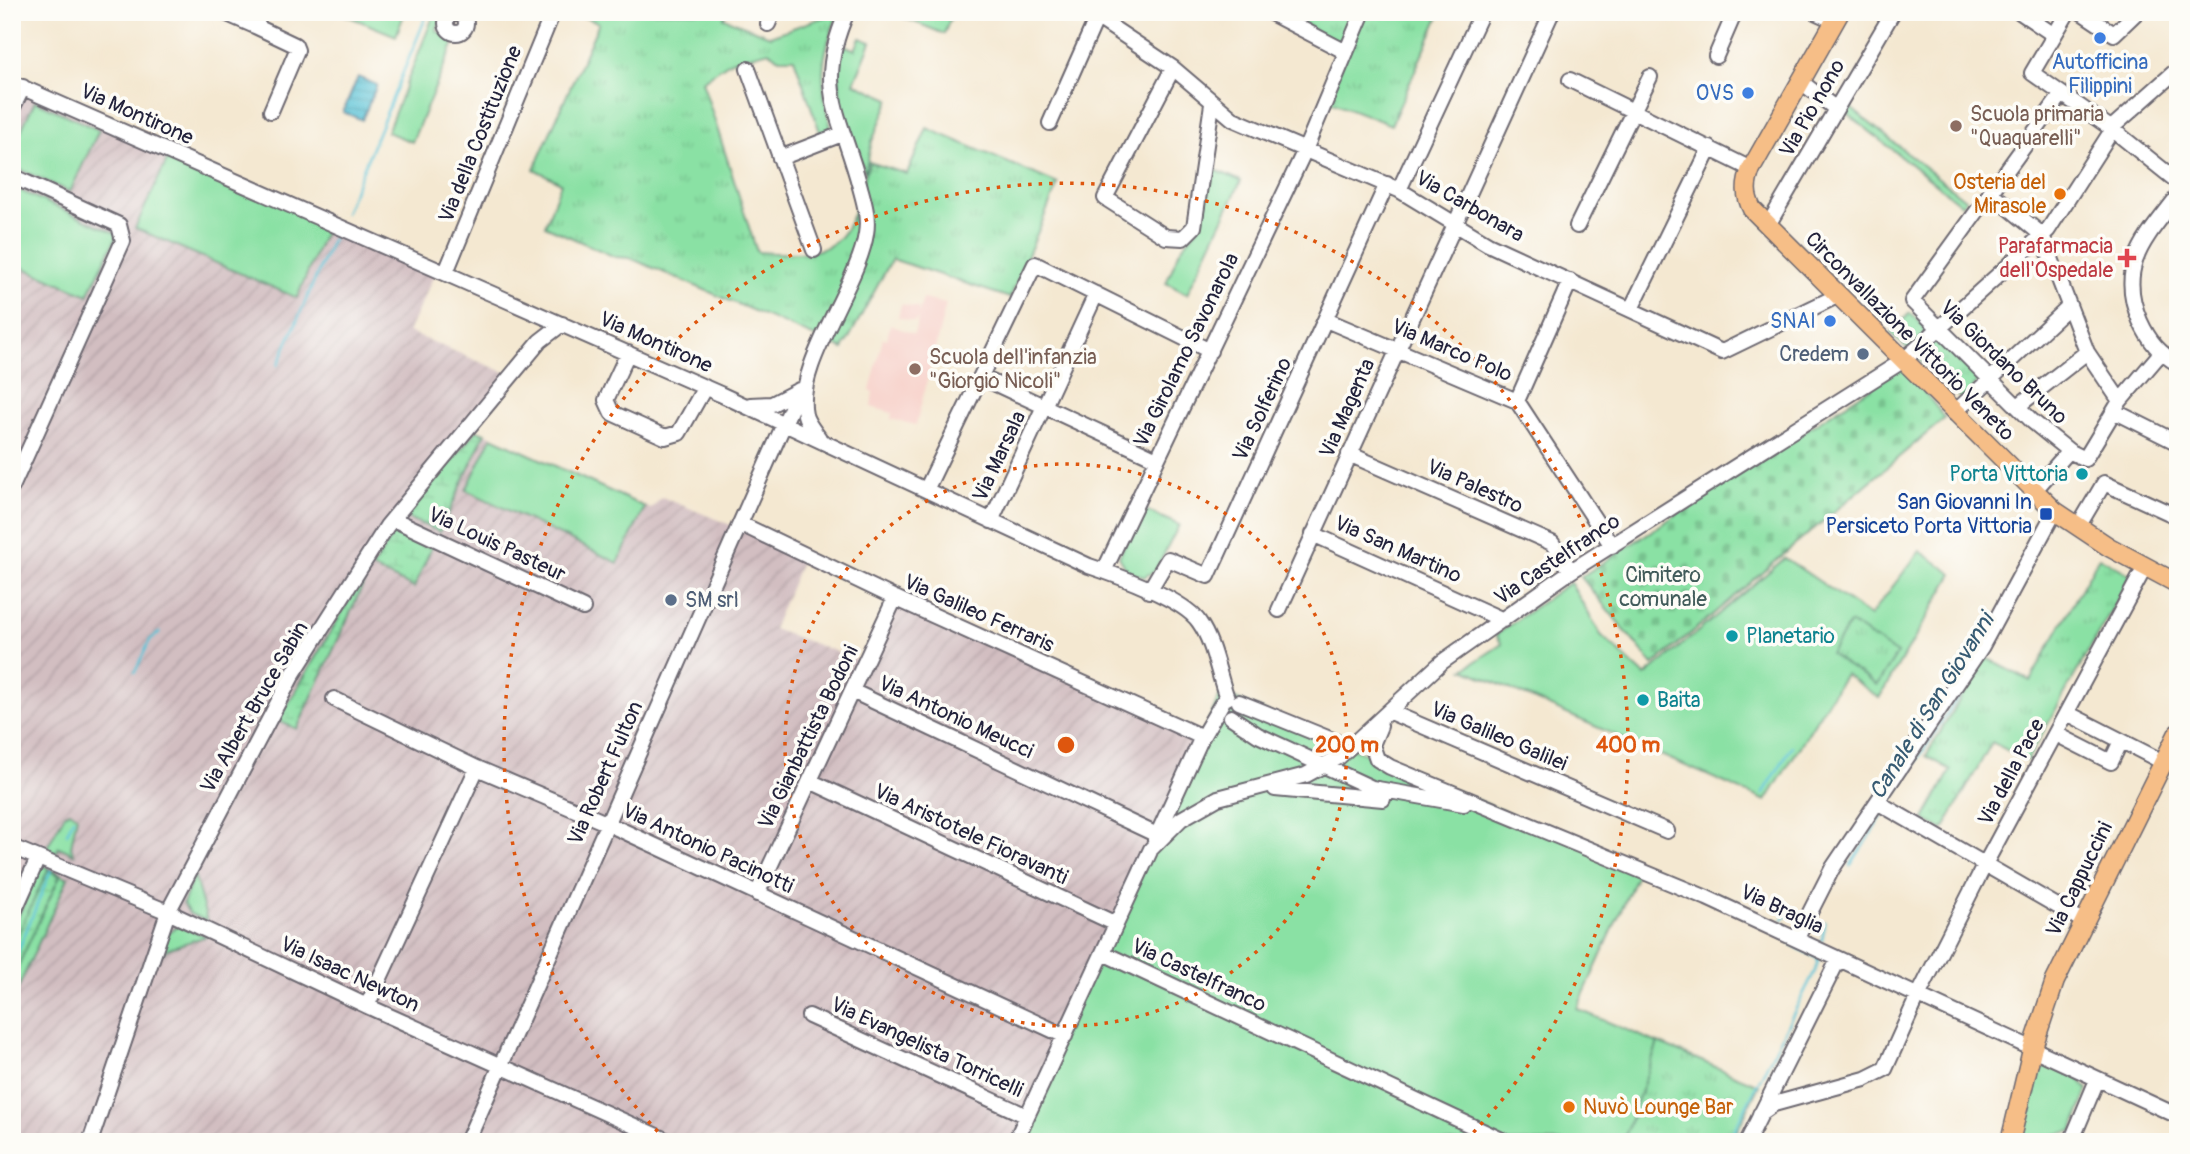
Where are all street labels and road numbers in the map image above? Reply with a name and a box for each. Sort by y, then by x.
street label: Via della Costituzione [433,41,529,227]
street label: Via Pio nono [1774,54,1851,162]
street label: Via Montirone [76,77,198,152]
street label: Via Carbonara [1411,164,1529,248]
street label: Circonvallazione Vittorio Veneto [1799,226,2020,447]
street label: Via Girolamo Savonarola [1128,248,1245,452]
street label: Via Giordano Bruno [1934,294,2073,430]
street label: Via Montirone [595,305,717,380]
street label: Via Marco Polo [1387,313,1516,388]
street label: Via Solferino [1227,353,1298,465]
street label: Via Magenta [1314,354,1381,462]
street label: Via Marsala [967,407,1032,506]
street label: Via Palestro [1422,453,1527,520]
street label: Via Louis Pasteur [424,501,570,588]
street label: Via Castelfranco [1489,508,1625,611]
street label: Via San Martino [1330,509,1466,590]
street label: Via Galileo Ferraris [899,568,1059,659]
street label: Via Albert Bruce Sabin [194,617,315,798]
street label: Via Gianbattista Bodoni [752,641,865,834]
street label: Via Antonio Meucci [874,670,1038,765]
street label: Via Galileo Galilei [1426,696,1571,777]
street label: Via Robert Fulton [562,697,649,849]
street label: Via della Pace [1972,714,2051,830]
street label: Via Aristotele Fioravanti [870,778,1072,891]
street label: Via Antonio Pacinotti [618,797,798,900]
street label: Via Cappuccini [2040,817,2119,941]
street label: Via Braglia [1736,878,1828,940]
street label: Via Isaac Newton [276,930,424,1019]
street label: Via Castelfranco [1127,932,1270,1018]
street label: Via Evangelista Torricelli [826,991,1028,1104]

